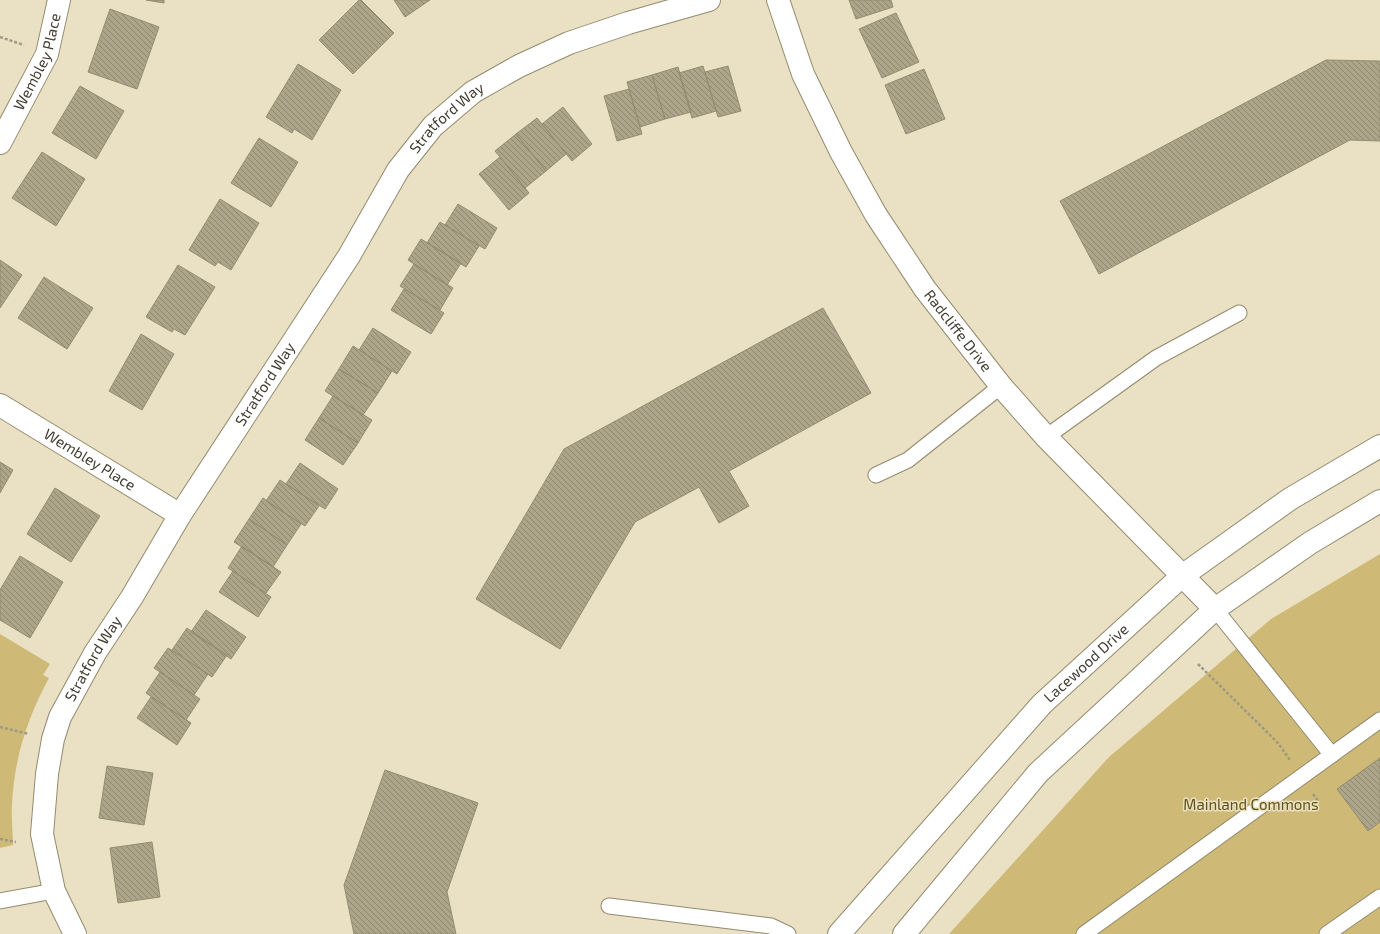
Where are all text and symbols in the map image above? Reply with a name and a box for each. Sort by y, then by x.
street label: Wembley Place [9,11,64,113]
street label: Stratford Way [405,78,487,156]
street label: Radcliffe Drive [921,286,996,375]
street label: Stratford Way [231,339,298,429]
street label: Wembley Place [41,424,139,494]
street label: Stratford Way [60,612,125,704]
street label: Lacewood Drive [1040,619,1132,706]
park label: Mainland Commons [1183,795,1319,813]

